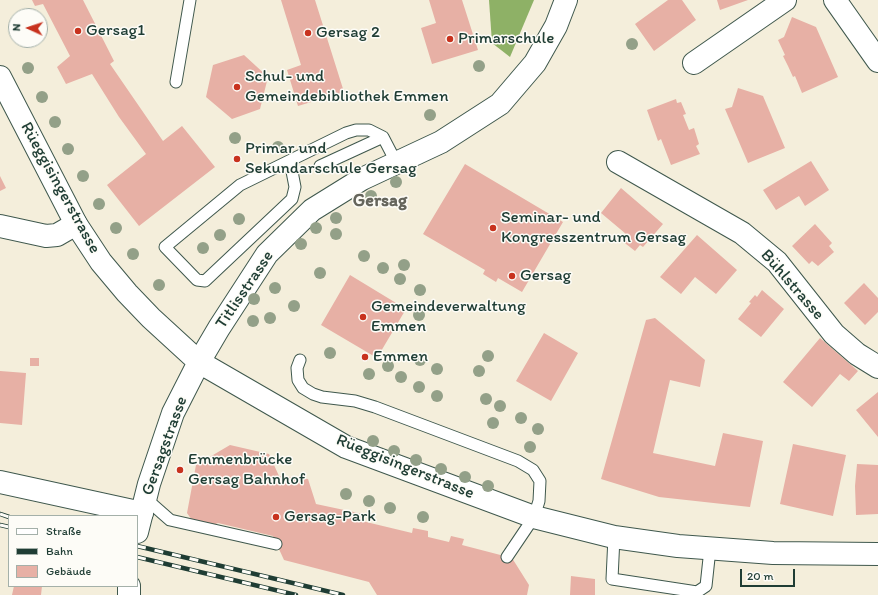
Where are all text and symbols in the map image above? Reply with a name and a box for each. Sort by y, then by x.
north arrow [8,8,48,48]
place label: Gersag1 [86,21,145,41]
text: N [10,23,23,31]
place label: Gersag 2 [316,23,380,43]
marker: Gersag1 [73,26,83,36]
marker: Gersag 2 [303,28,313,38]
place label: Primarschule [458,29,554,49]
marker: Primarschule [445,34,455,44]
place label: Schul- und Gemeindebibliothek Emmen [245,67,449,107]
marker: Schul- und Gemeindebibliothek Emmen [232,82,242,92]
street label: Rüeggisingerstrasse [15,119,105,257]
place label: Primar und Sekundarschule Gersag [245,139,417,179]
marker: Primar und Sekundarschule Gersag [232,154,242,164]
district label: Gersag [353,190,407,212]
place label: Seminar- und Kongresszentrum Gersag [501,208,686,248]
marker: Seminar- und Kongresszentrum Gersag [488,223,498,233]
street label: Bühlstrasse [756,246,828,324]
street label: Titlisstrasse [211,247,279,333]
place label: Gersag [520,266,571,286]
marker: Gersag [507,271,517,281]
place label: Gemeindeverwaltung Emmen [371,297,526,337]
marker: Gemeindeverwaltung Emmen [358,312,368,322]
place label: Emmen [373,347,428,367]
marker: Emmen [360,352,370,362]
street label: Gersagstrasse [138,394,192,498]
street label: Rüeggisingerstrasse [333,430,477,504]
place label: Emmenbrücke Gersag Bahnhof [188,450,305,490]
marker: Emmenbrücke Gersag Bahnhof [175,465,185,475]
place label: Gersag-Park [284,507,376,527]
marker: Gersag-Park [271,512,281,522]
legend [8,515,138,587]
text: Straße [46,524,81,538]
text: Bahn [46,544,73,558]
scale bar [742,561,797,587]
text: Gebäude [46,564,91,578]
text: 20 m [747,569,774,583]

